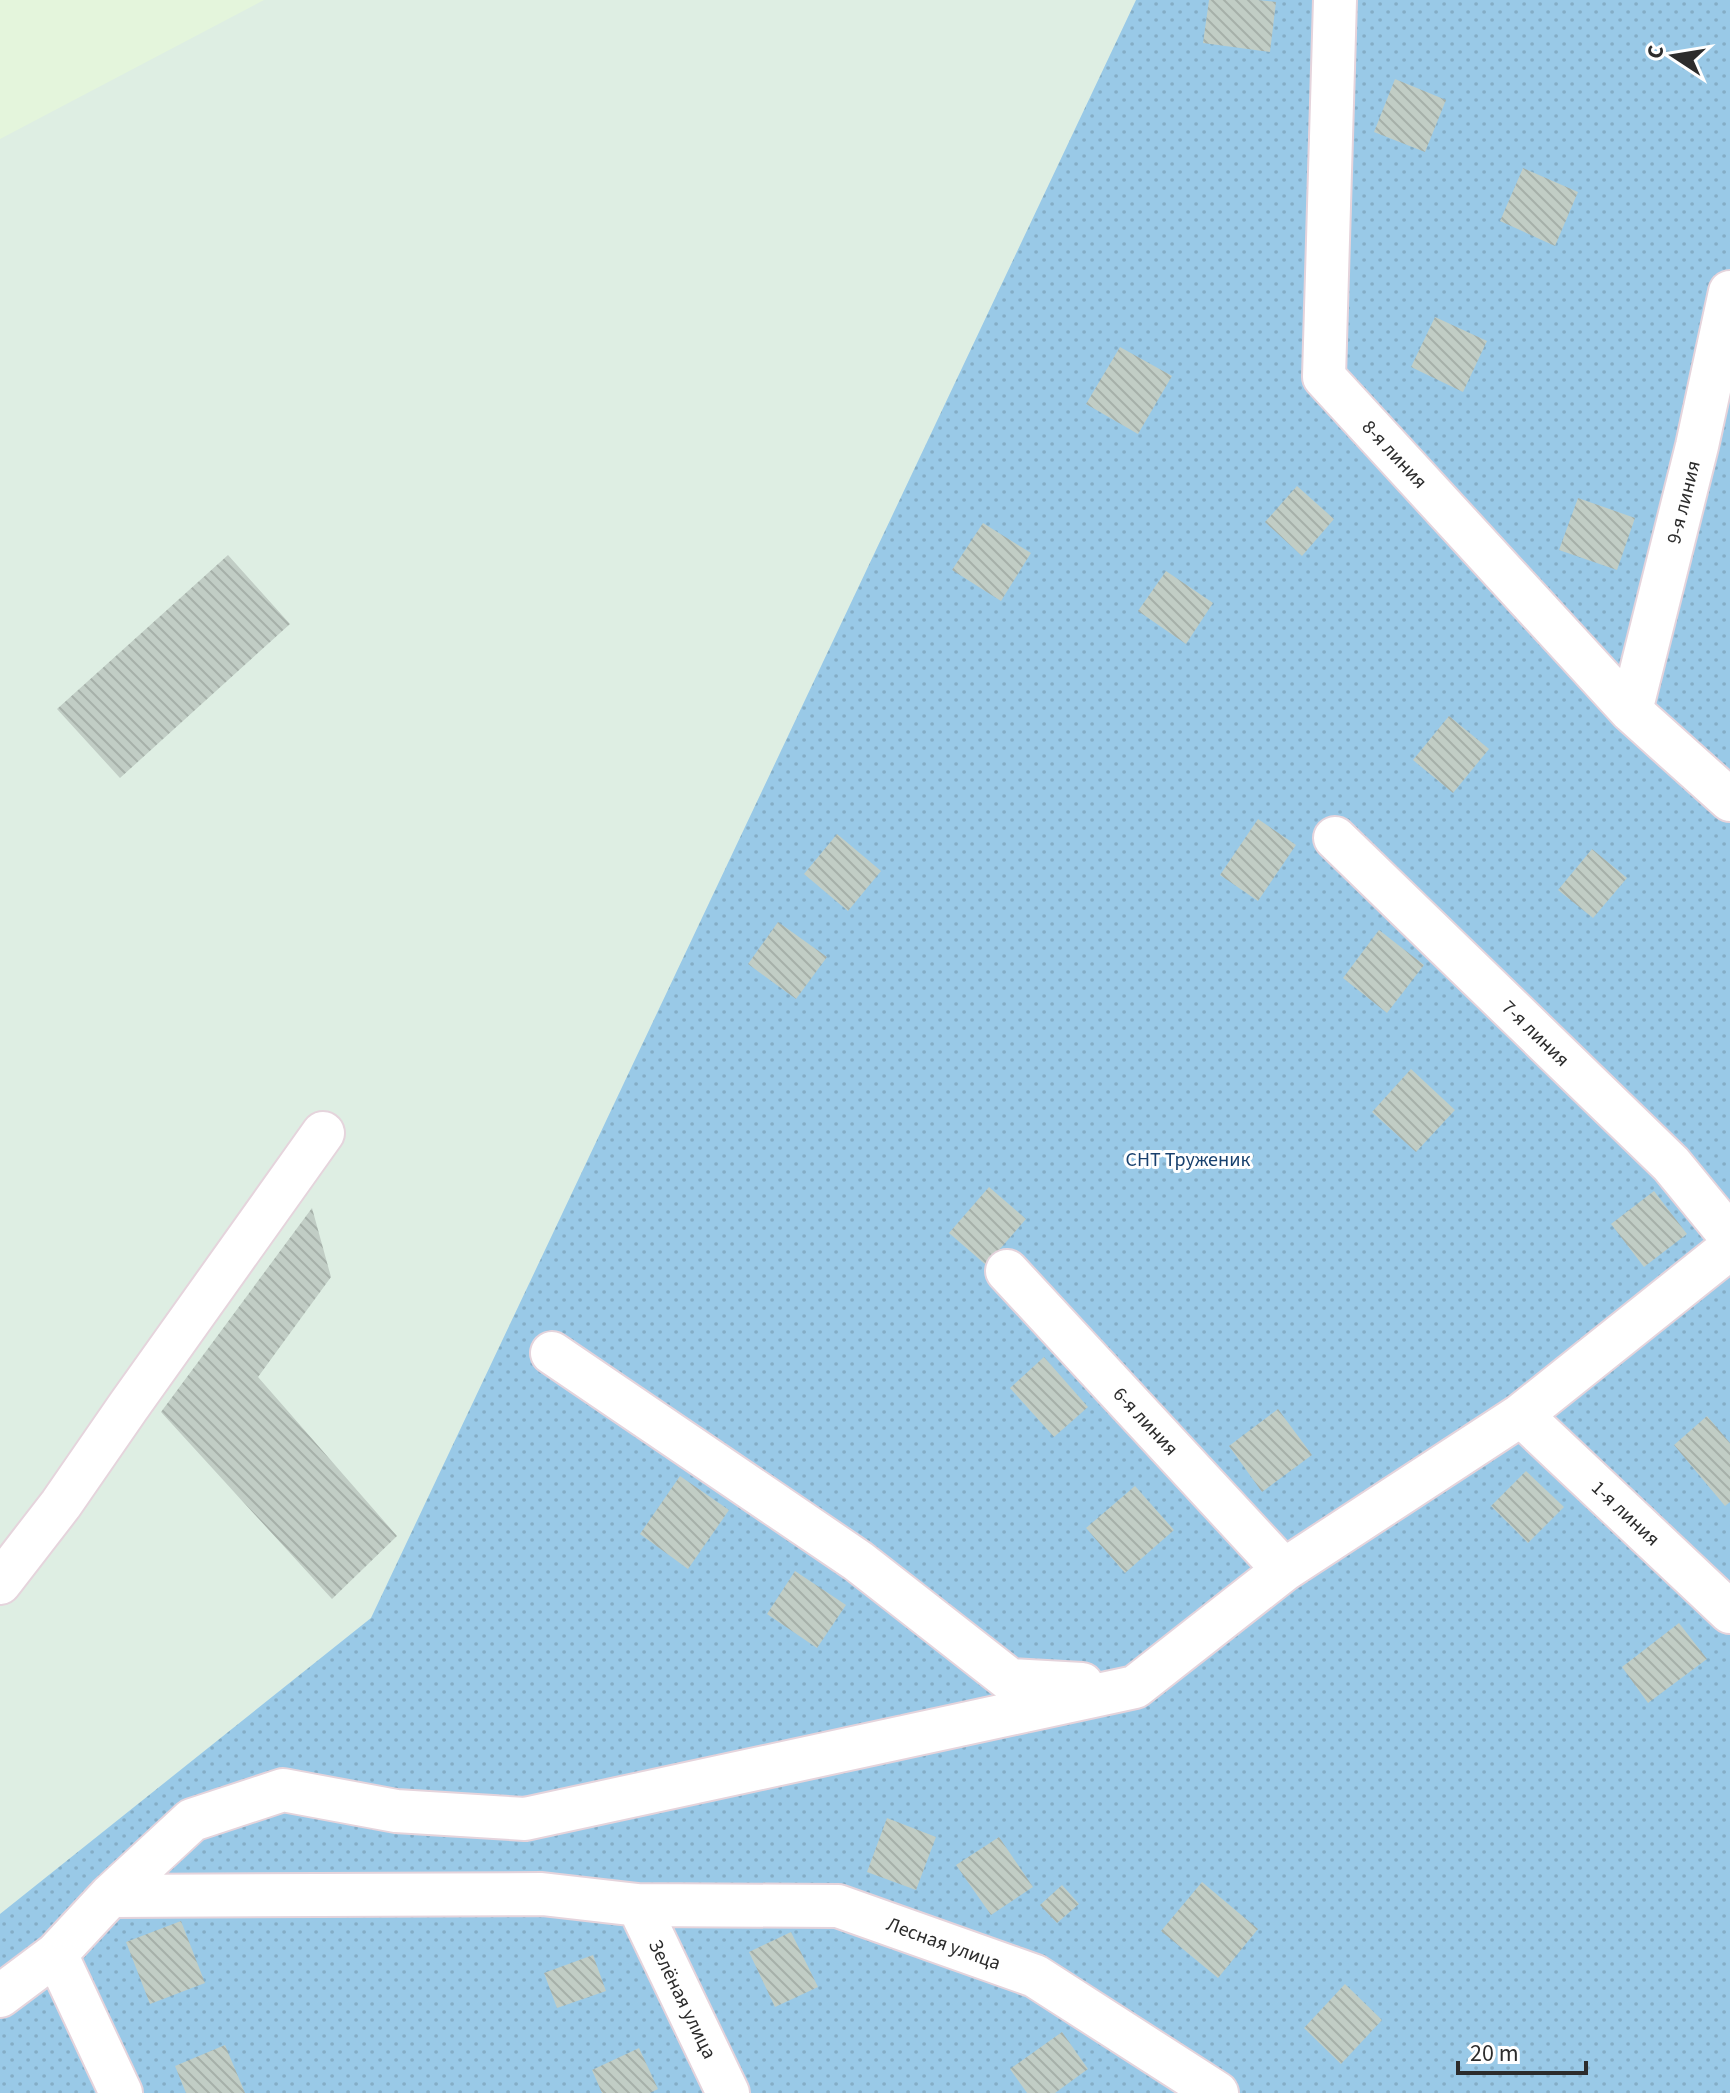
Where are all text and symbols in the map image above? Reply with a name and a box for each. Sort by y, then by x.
north arrow [1634,16,1714,96]
text: С [1638,42,1672,62]
street label: 8-я линия [1355,414,1434,495]
street label: 9-я линия [1660,458,1708,547]
street label: 7-я линия [1495,994,1576,1073]
park label: СНТ Труженик [1126,1146,1251,1174]
street label: 6-я линия [1106,1381,1185,1462]
street label: 1-я линия [1585,1474,1666,1553]
street label: Лесная улица [883,1910,1005,1978]
street label: Зелёная улица [641,1935,723,2064]
scale bar [1458,2025,1586,2075]
text: 20 m [1470,2036,1519,2071]

